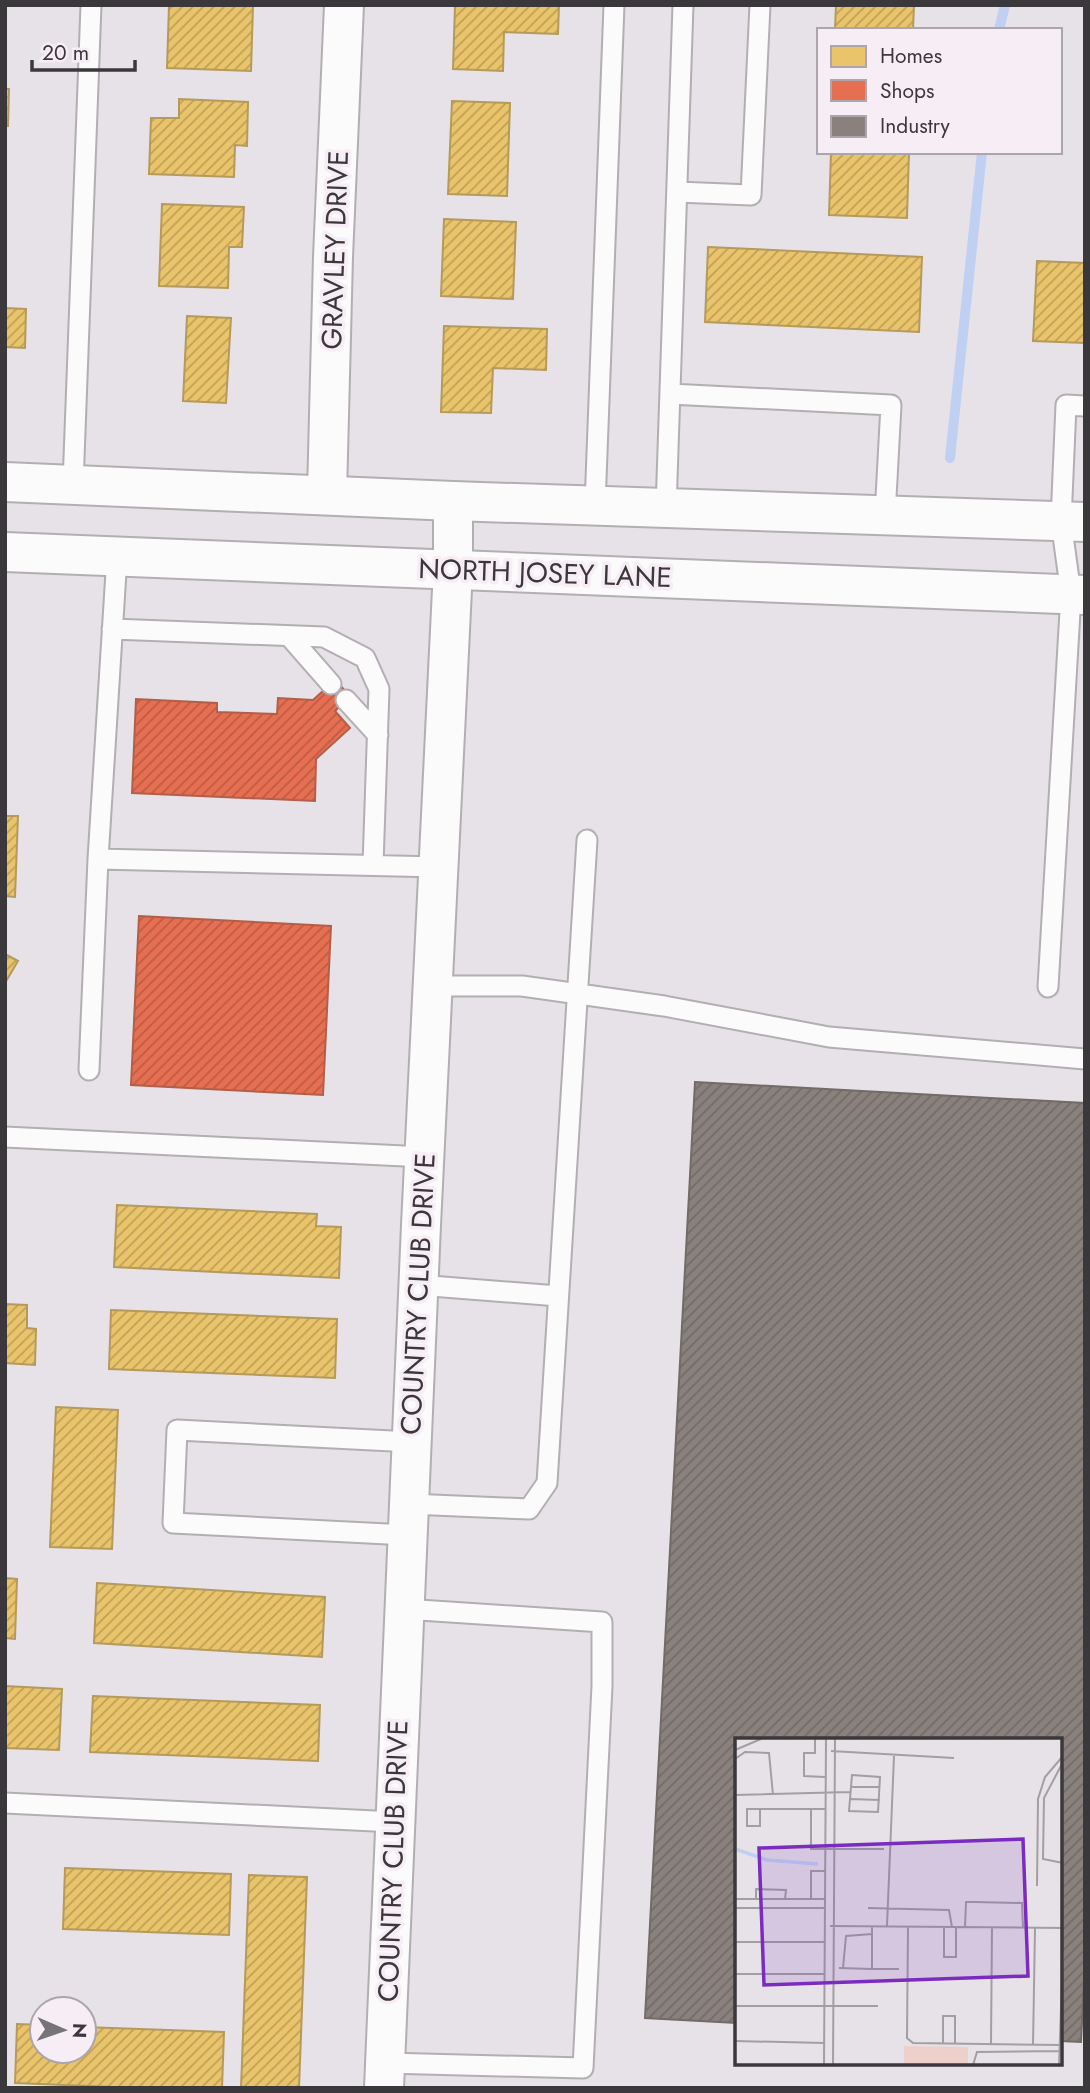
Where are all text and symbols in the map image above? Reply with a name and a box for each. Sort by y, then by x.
scale bar [32,28,135,72]
legend [817,28,1062,154]
text: 20 m [42,38,89,68]
text: Homes [880,41,942,71]
text: Shops [880,76,934,106]
text: Industry [880,111,951,141]
street label: GRAVLEY DRIVE [311,150,359,350]
street label: NORTH JOSEY LANE [418,548,672,598]
street label: COUNTRY CLUB DRIVE [390,1152,446,1436]
street label: COUNTRY CLUB DRIVE [368,1719,418,2003]
inset map [735,1738,1062,2065]
north arrow [28,1995,98,2065]
text: N [66,2023,93,2039]

